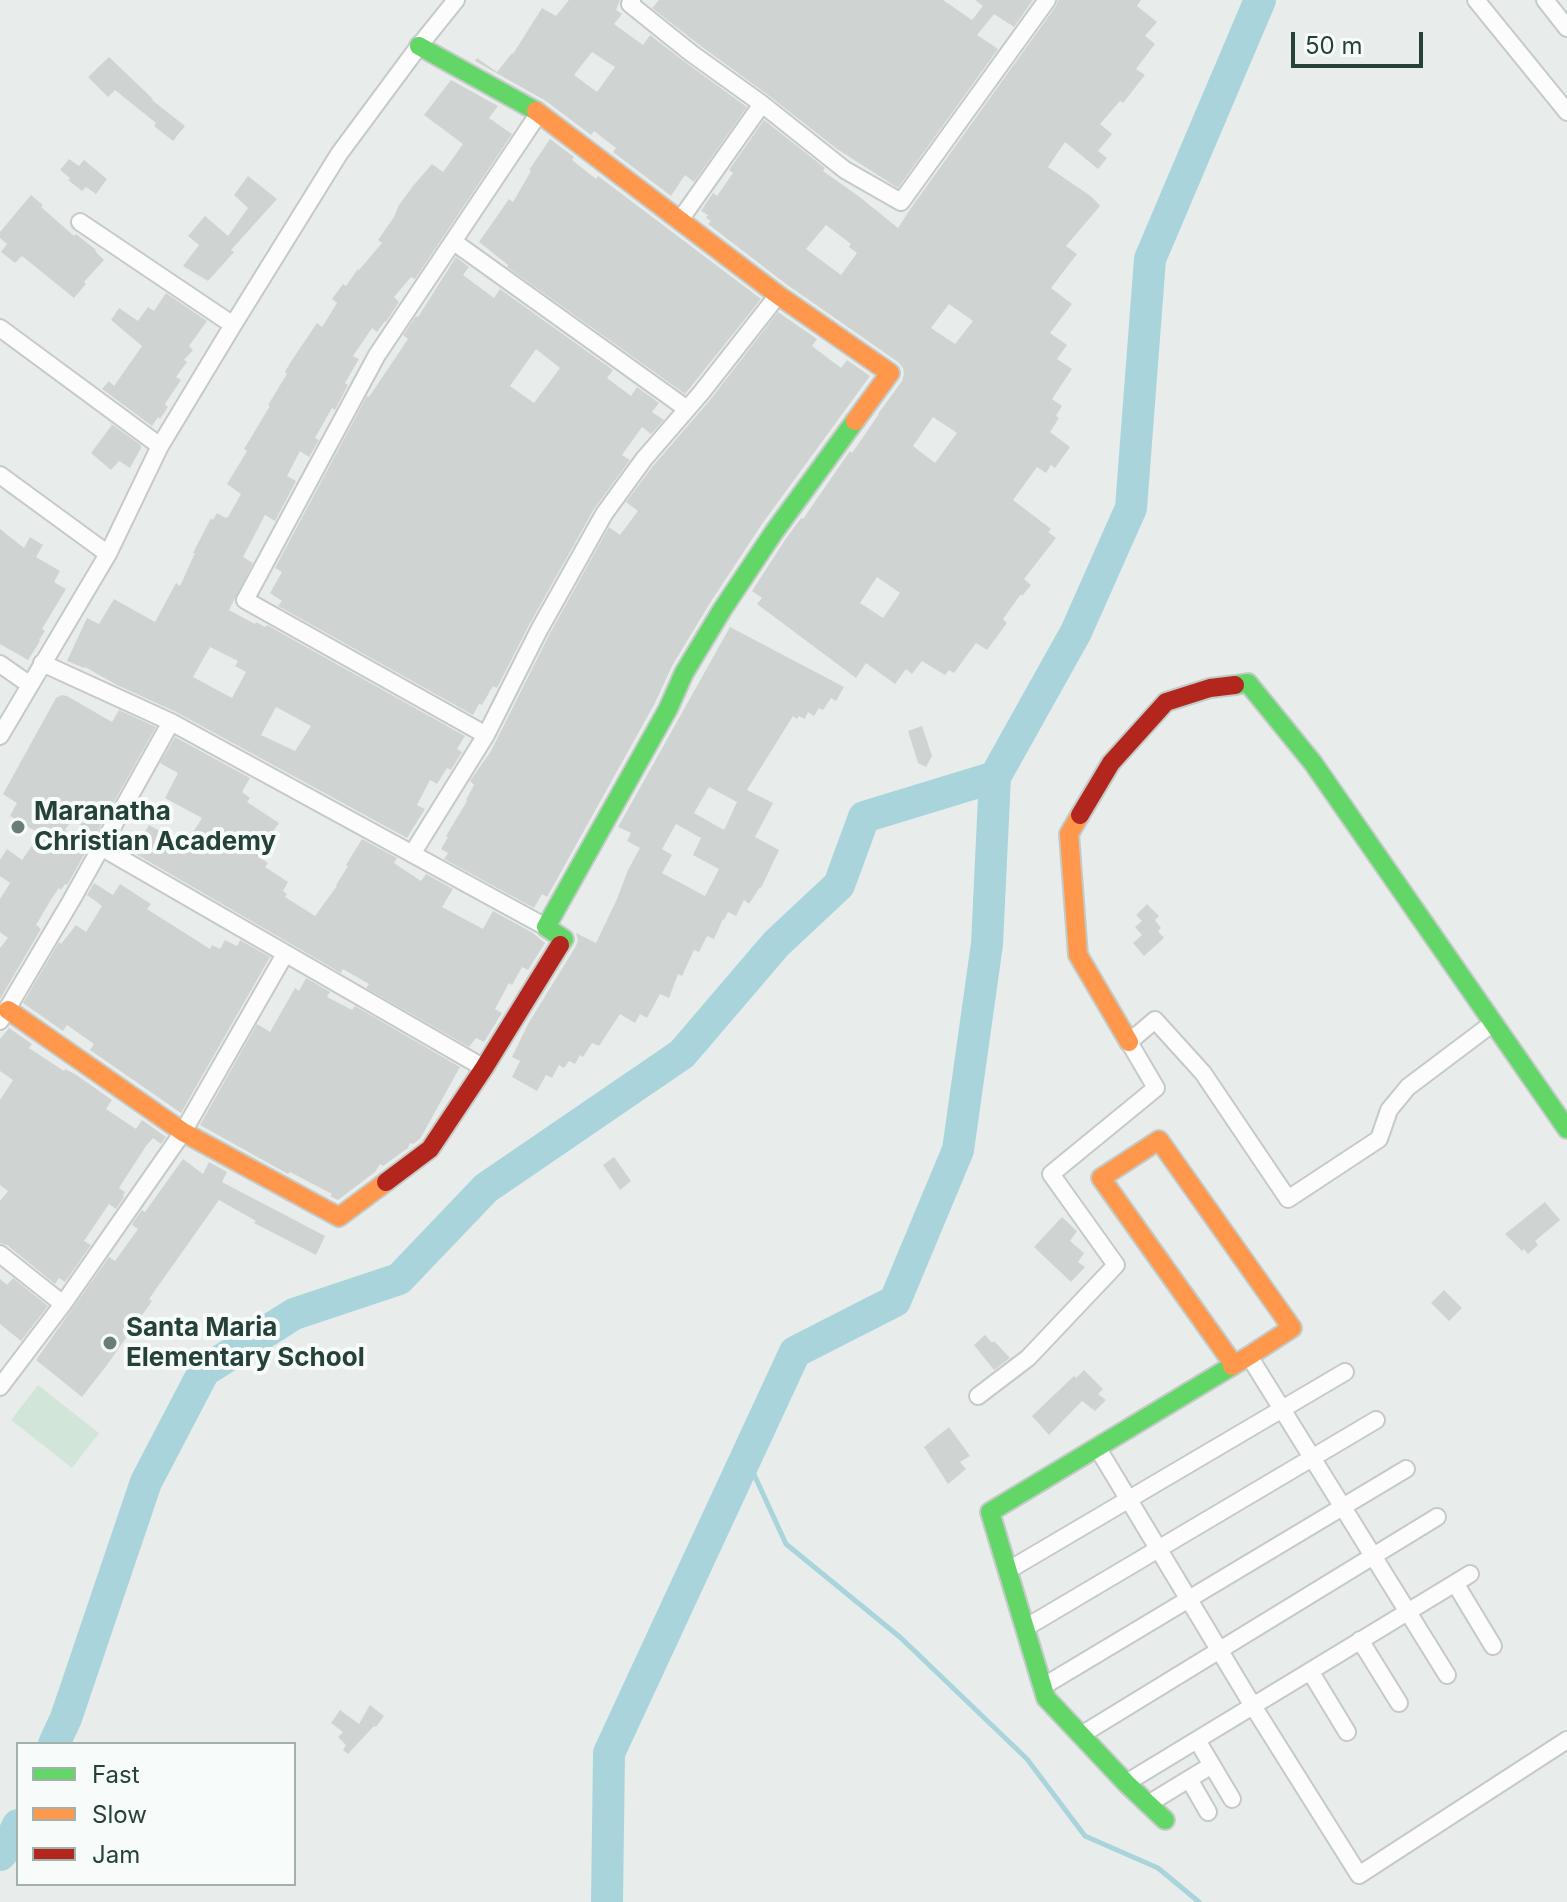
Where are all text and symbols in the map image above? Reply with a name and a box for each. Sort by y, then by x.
scale bar [1295,16,1427,66]
text: 50 m [1305,31,1363,60]
place label: Maranatha Christian Academy [34,796,276,858]
marker: Maranatha Christian Academy [9,818,27,836]
place label: Santa Maria Elementary School [126,1312,365,1374]
marker: Santa Maria Elementary School [101,1334,119,1352]
legend [16,1742,296,1886]
text: Fast [92,1760,140,1789]
text: Slow [92,1800,147,1829]
text: Jam [92,1840,140,1869]

